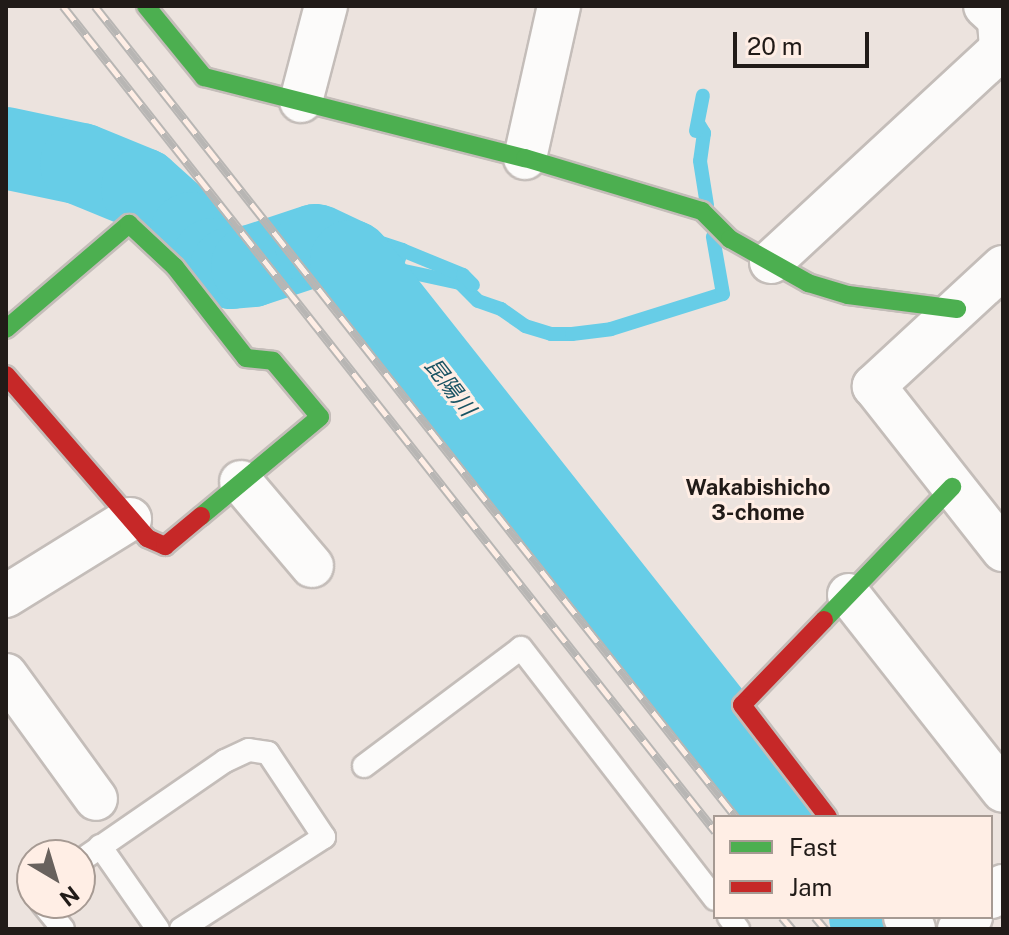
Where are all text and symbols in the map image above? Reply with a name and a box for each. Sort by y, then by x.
scale bar [737,16,873,66]
text: 20 m [747,32,803,60]
water label: 昆陽川 [419,353,481,421]
district label: Wakabishicho 3-chome [686,474,830,526]
legend [713,815,993,919]
text: Fast [789,833,837,861]
north arrow [16,839,96,919]
text: Jam [789,873,832,901]
text: N [55,881,84,912]

